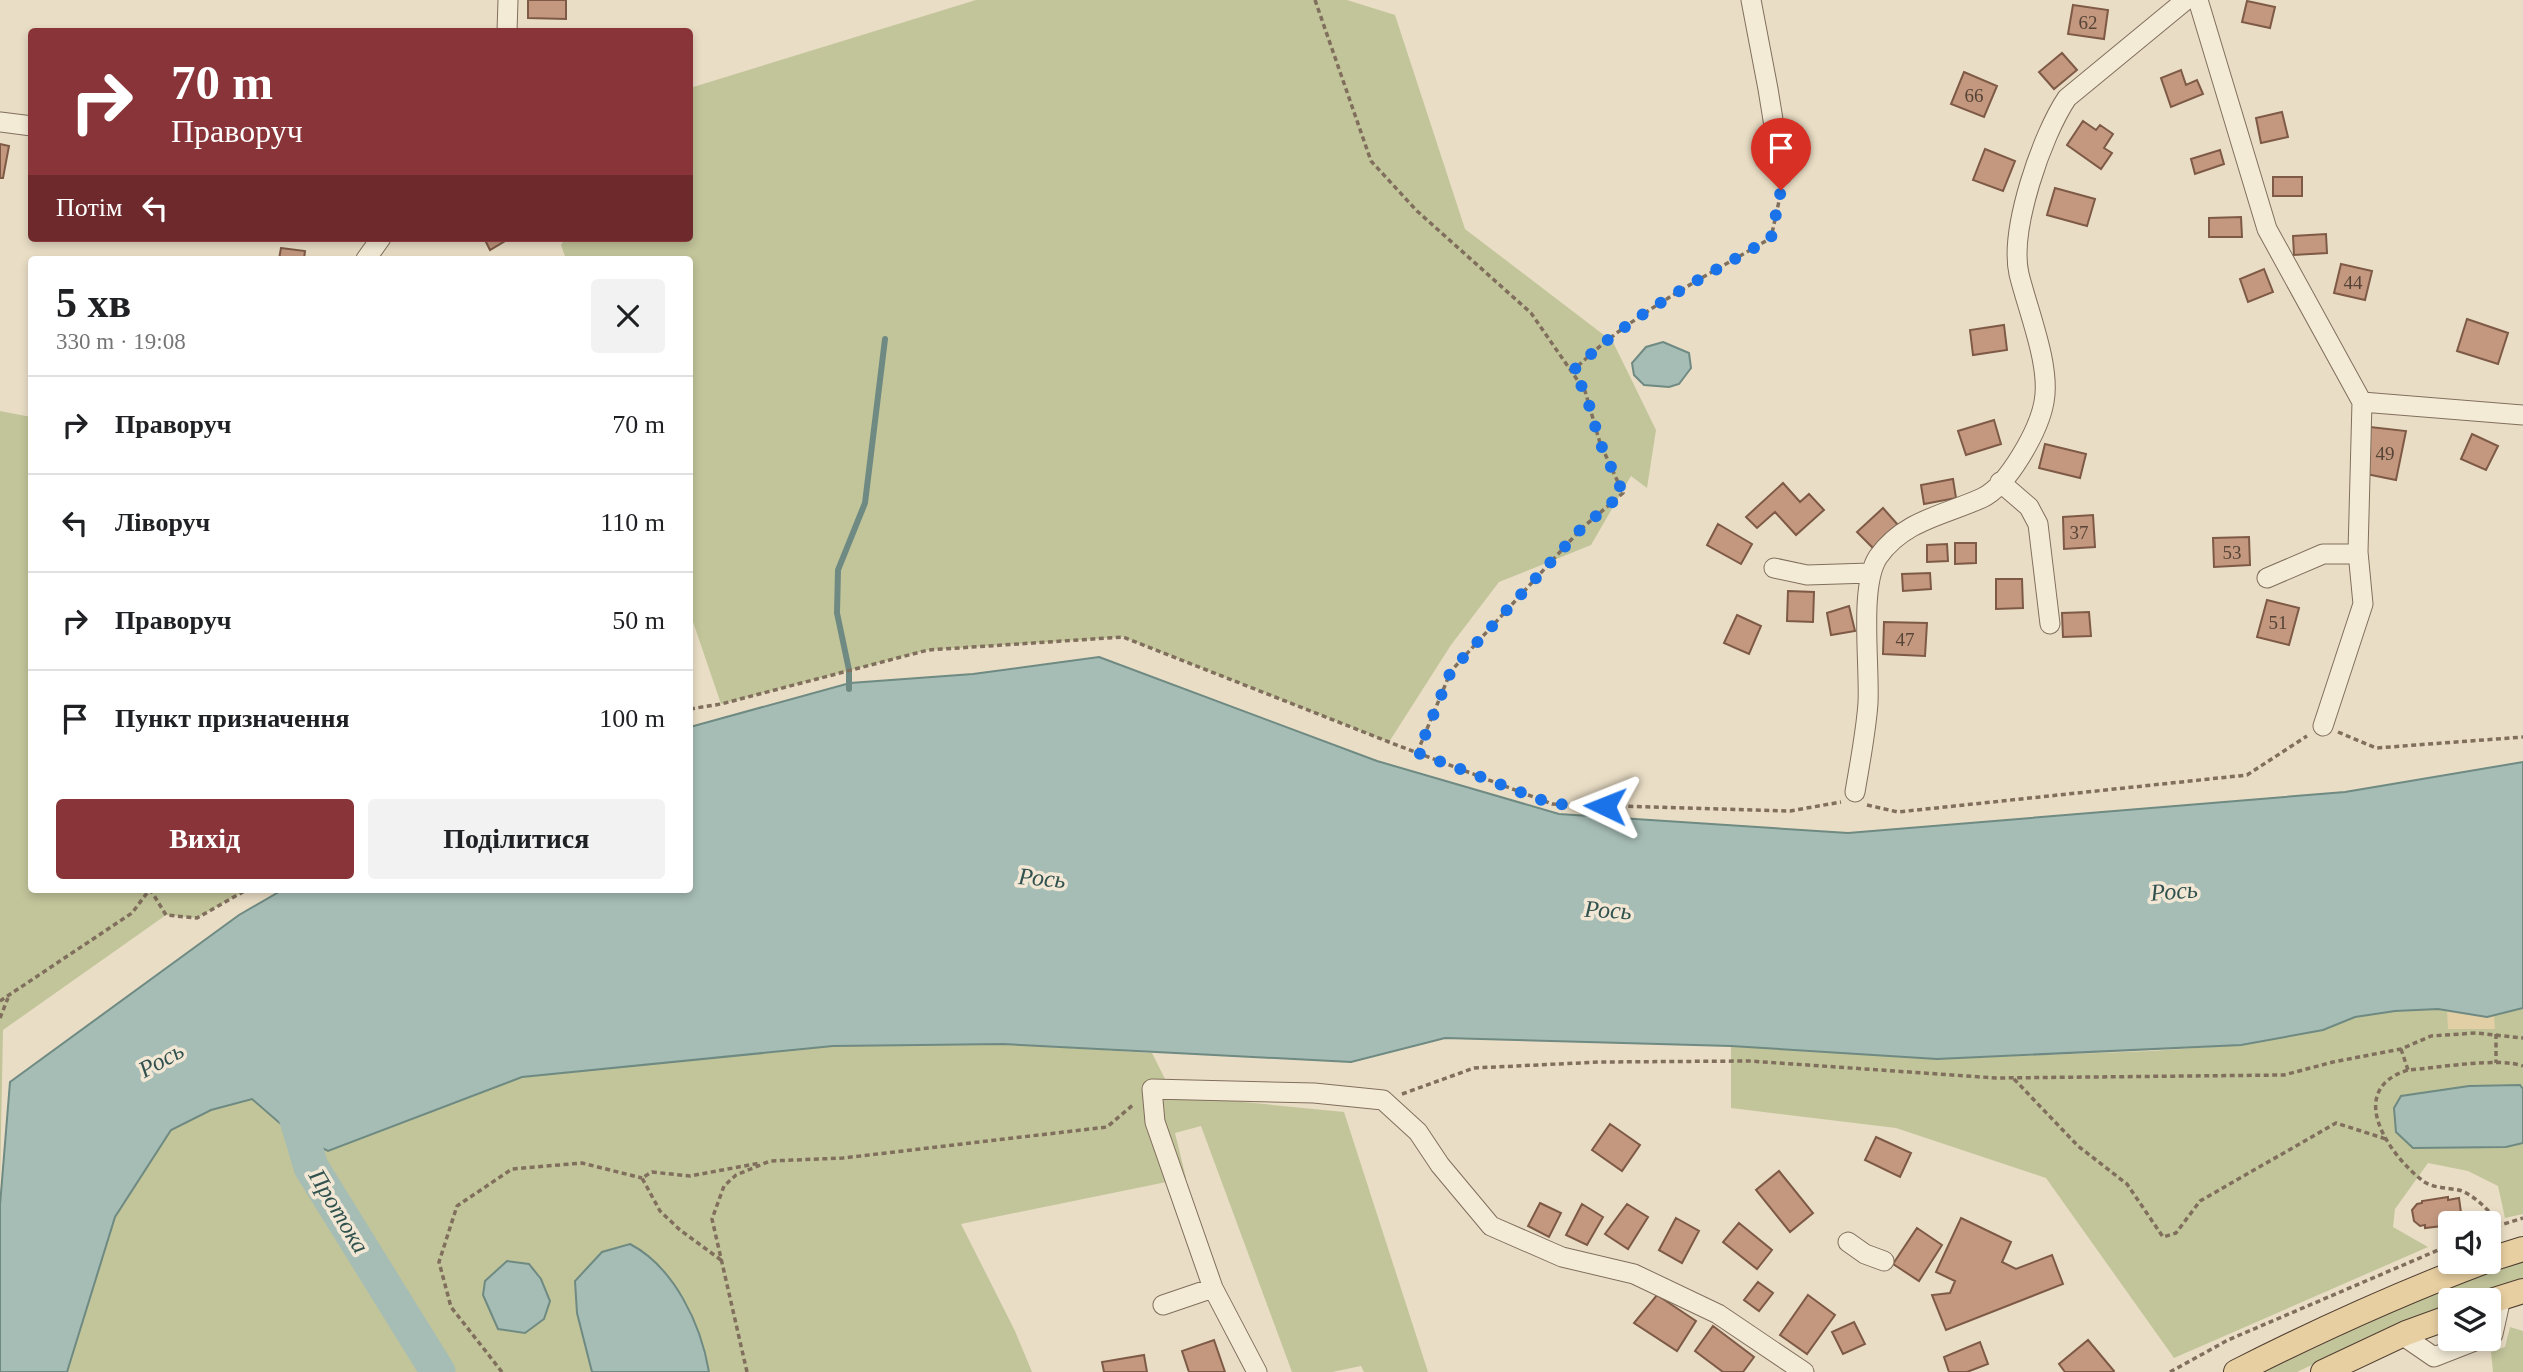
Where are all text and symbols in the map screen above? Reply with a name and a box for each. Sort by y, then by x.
house number: 62 [2079,12,2098,33]
text: 70 m [171,55,273,110]
icon: right [56,56,147,147]
house number: 66 [1965,85,1984,106]
text: Праворуч [171,113,303,149]
pin [1751,118,1811,190]
icon: arrive [1762,129,1800,167]
icon: left [136,189,174,227]
text: Потім [56,193,122,222]
house number: 44 [2344,272,2363,293]
button: close [591,279,665,353]
text: 5 хв [56,280,131,326]
text: 330 m · 19:08 [56,329,186,354]
icon: right [56,406,94,444]
text: Праворуч [115,410,231,439]
text: 70 m [612,410,665,439]
house number: 49 [2376,443,2395,464]
icon: left [56,504,94,542]
text: Ліворуч [115,508,210,537]
text: 110 m [600,508,665,537]
house number: 37 [2070,522,2089,543]
house number: 53 [2223,542,2242,563]
icon: right [56,602,94,640]
text: Праворуч [115,606,231,635]
text: 50 m [612,606,665,635]
house number: 51 [2269,612,2288,633]
house number: 47 [1896,629,1915,650]
icon: arrive [56,700,94,738]
text: Пункт призначення [115,704,350,733]
text: 100 m [599,704,665,733]
position arrow [1568,769,1642,843]
button: Вихід [56,799,354,879]
button: Поділитися [368,799,665,879]
water label: Рось [1016,863,1067,893]
water label: Рось [2148,876,2199,906]
water label: Рось [1583,896,1632,924]
water label: Рось [133,1037,188,1083]
water label: Протока [303,1163,374,1258]
map controls [2438,1211,2501,1351]
button: sound [2438,1211,2501,1274]
button: layers [2438,1288,2501,1351]

